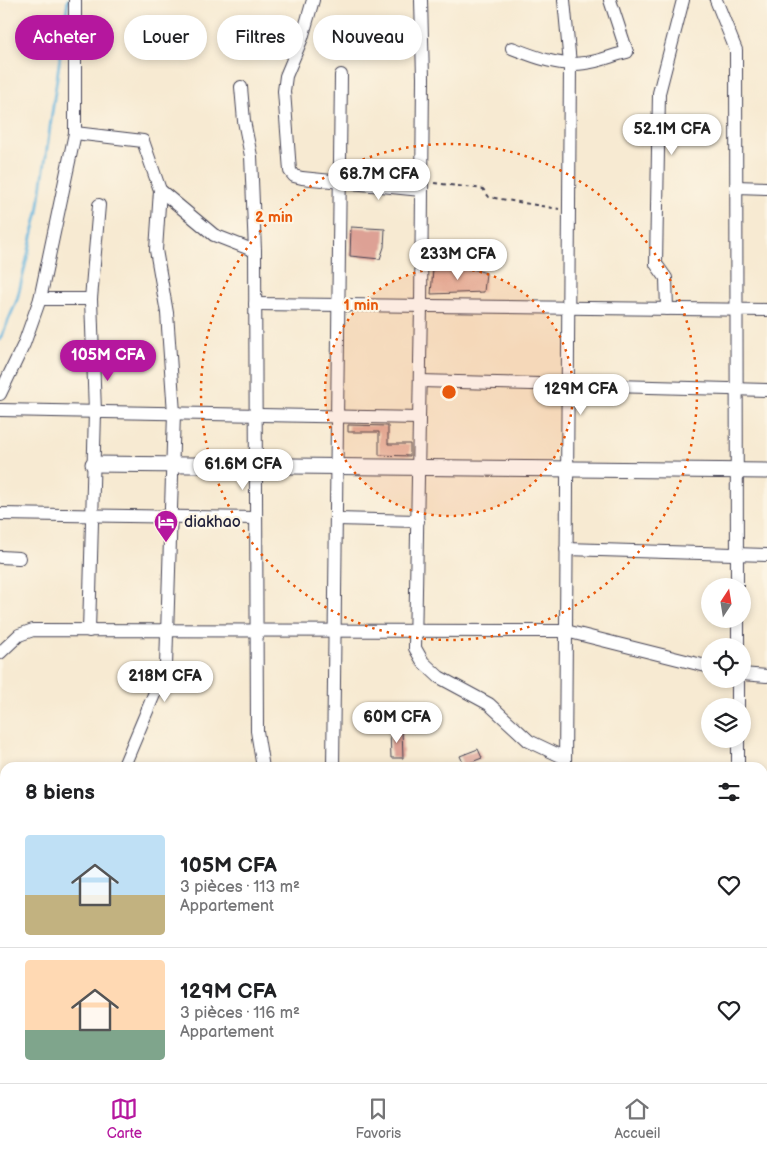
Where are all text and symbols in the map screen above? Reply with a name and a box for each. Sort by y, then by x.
chip: Acheter [15,15,114,60]
chip: Louer [124,15,207,60]
chip: Filtres [217,15,303,60]
chip: Nouveau [313,15,422,60]
pin: 52.1M CFA [615,114,729,156]
text: 52.1M CFA [634,120,710,139]
pin: 68.7M CFA [322,158,436,201]
text: 68.7M CFA [339,165,419,184]
text: 2 min [255,208,293,227]
pin: 233M CFA [406,238,510,281]
text: 233M CFA [420,245,496,264]
text: 1 min [343,296,379,315]
pin: 105M CFA [56,340,160,382]
text: 105M CFA [71,346,145,365]
pin: 129M CFA [529,374,633,416]
text: 129M CFA [544,380,618,399]
centre of rings [440,383,458,401]
pin: 61.6M CFA [186,448,300,491]
text: 61.6M CFA [204,455,282,474]
hotel icon: diakhao [153,509,179,543]
place label: diakhao [184,513,241,532]
north arrow [701,578,751,628]
map controls [701,578,751,748]
button: locate [701,638,751,688]
pin: 218M CFA [113,660,217,703]
text: 218M CFA [128,667,202,686]
button: layers [701,698,751,748]
pin: 60M CFA [351,702,443,744]
text: 60M CFA [363,708,431,727]
icon: filters [715,778,743,806]
text: 8 biens [25,780,95,805]
text: 105M CFA [180,853,277,878]
icon: home [65,855,125,915]
icon: heart [715,871,743,899]
text: 3 pièces · 113 m² [180,878,300,897]
text: Appartement [180,897,274,916]
text: 129M CFA [180,979,277,1004]
icon: home [65,980,125,1040]
icon: heart [715,996,743,1024]
text: 3 pièces · 116 m² [180,1004,300,1023]
text: Appartement [180,1023,274,1042]
tab: Carte [107,1095,142,1142]
tab: Favoris [355,1095,401,1142]
tab: Accueil [615,1095,660,1142]

